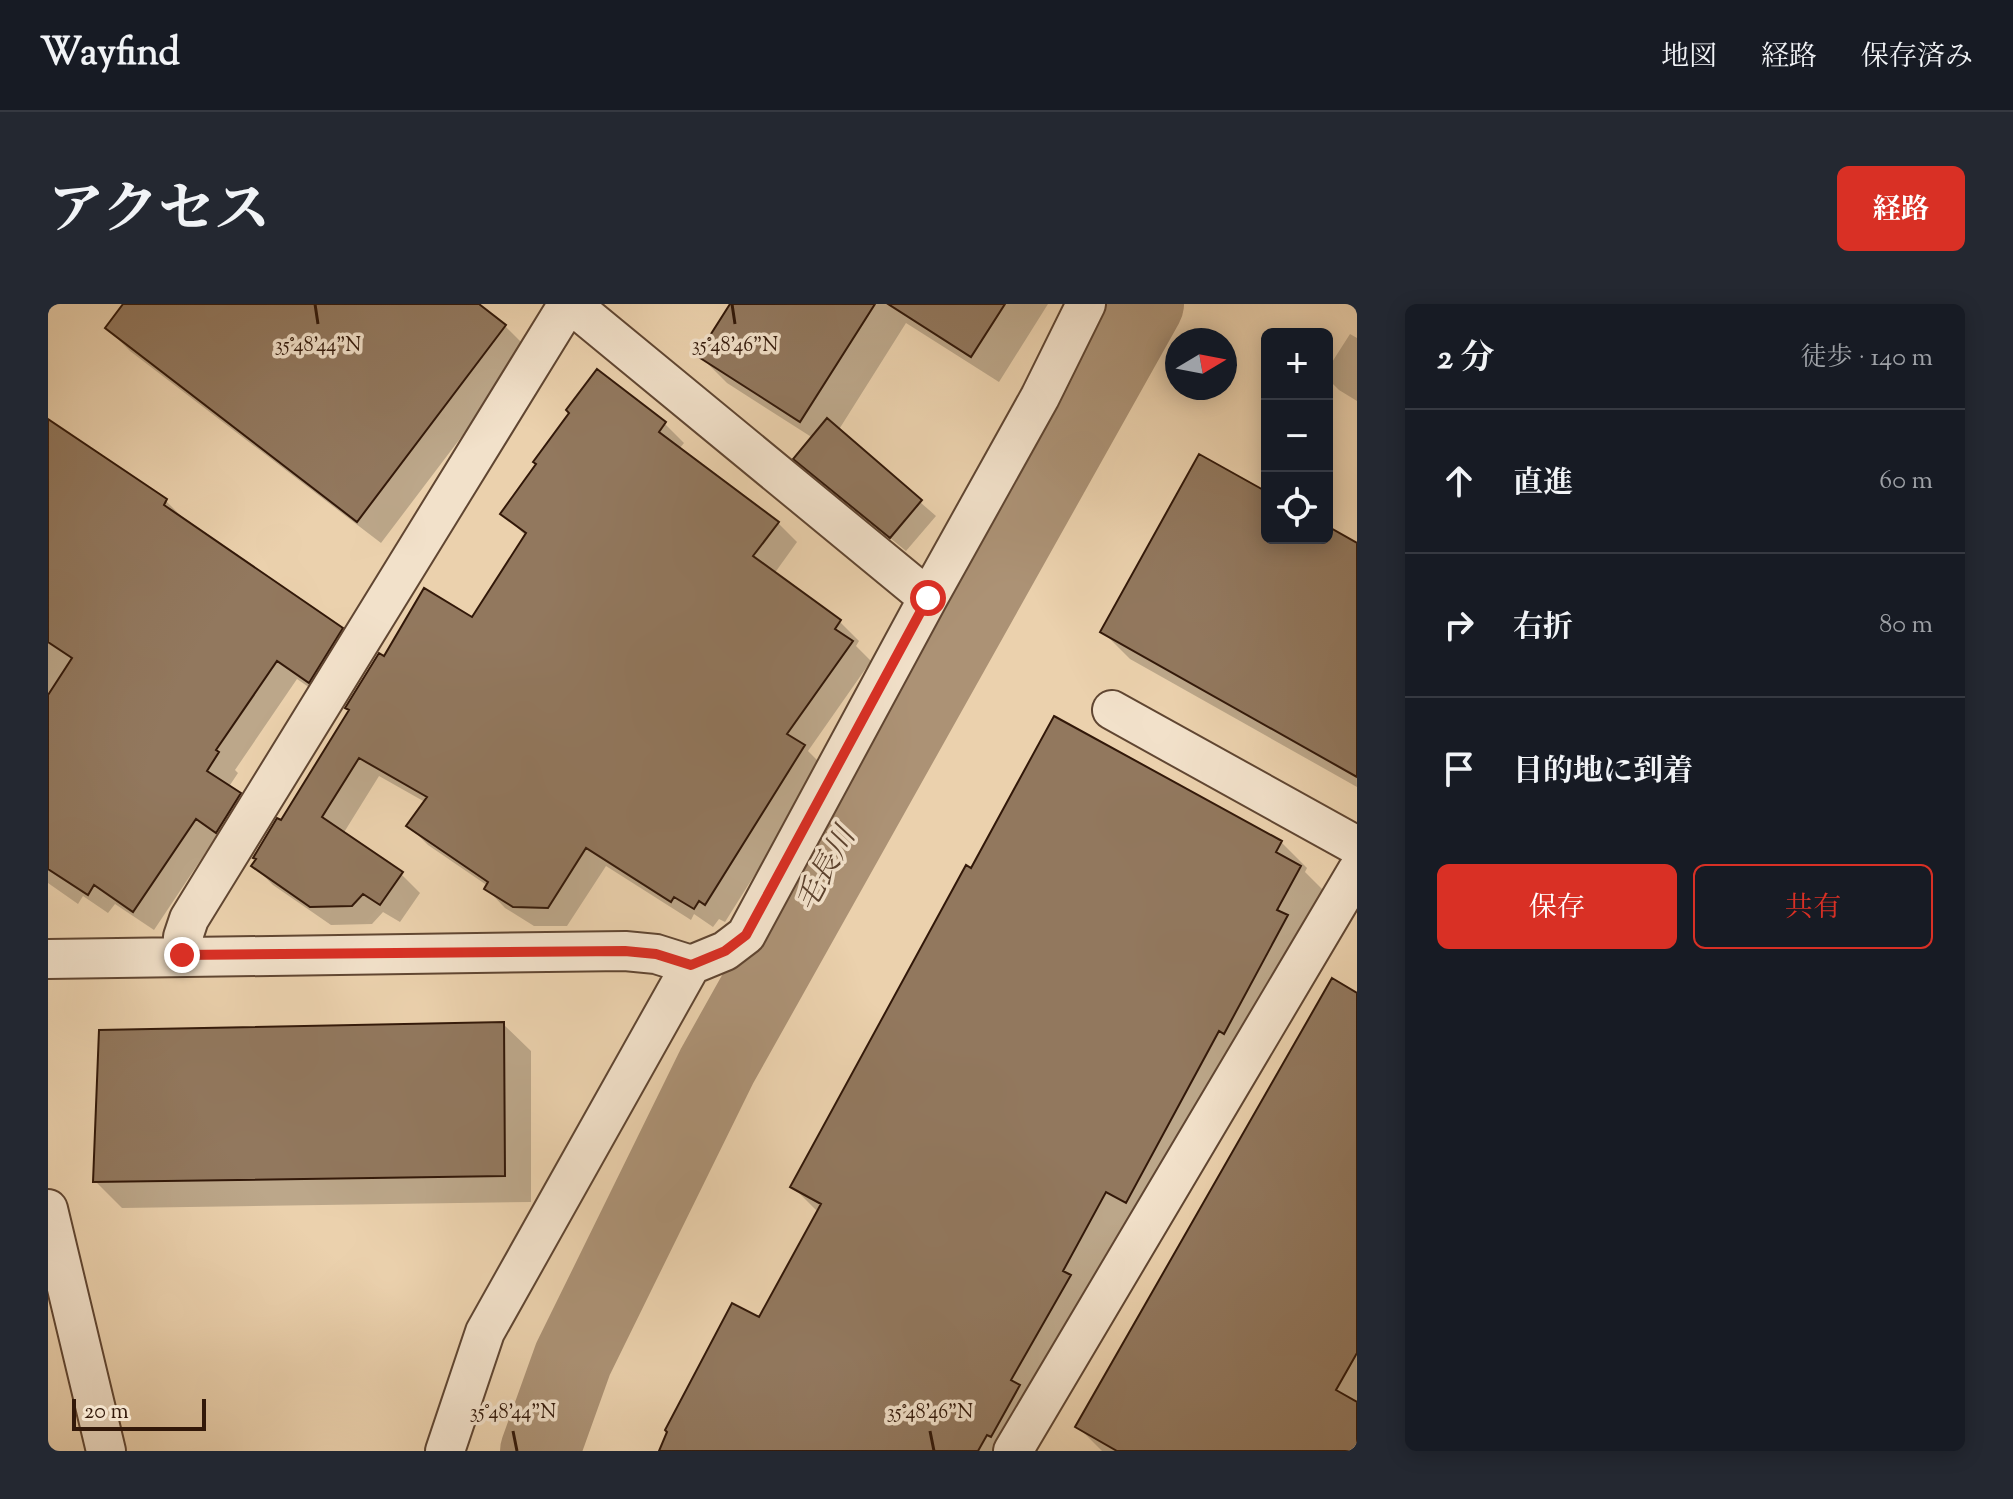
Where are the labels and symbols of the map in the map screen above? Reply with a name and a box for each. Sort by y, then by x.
north arrow [1165,328,1237,400]
text: 35°48'44"N [275,332,361,361]
text: 35°48'46"N [692,332,778,361]
route start [910,580,946,616]
water label: 毛長川 [786,818,869,920]
route end [164,937,200,973]
scale bar [72,1395,206,1431]
text: 35°48'44"N [470,1399,556,1428]
text: 35°48'46"N [887,1399,973,1428]

